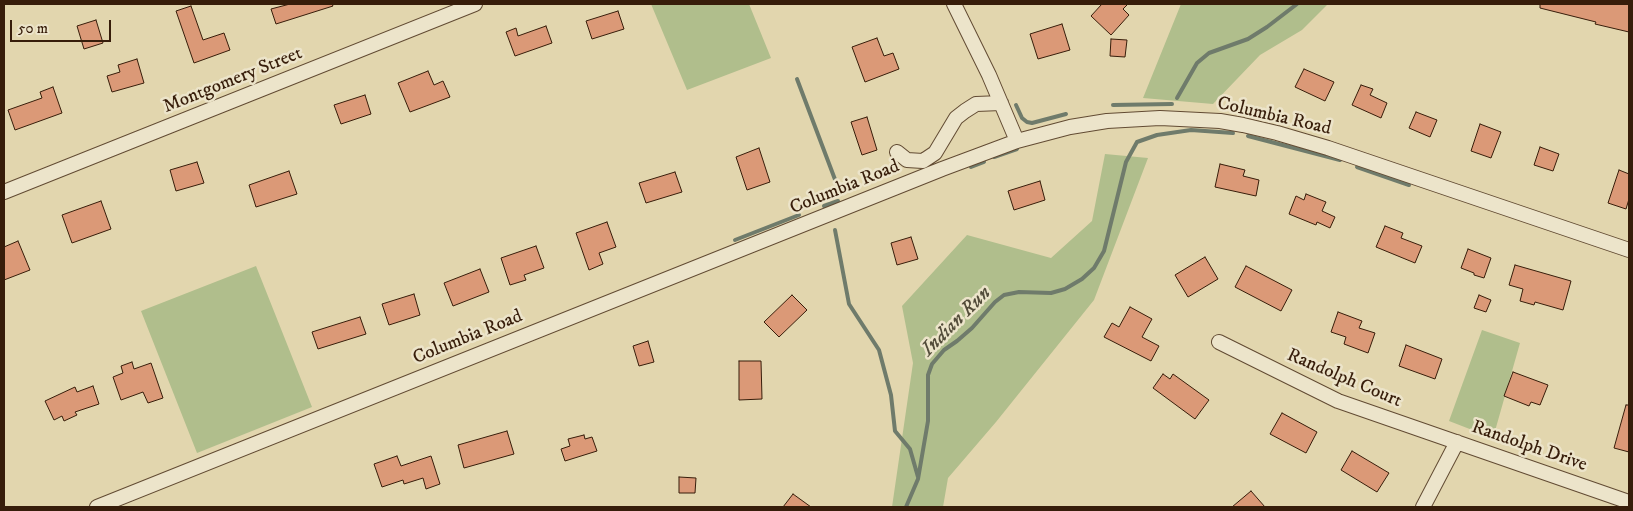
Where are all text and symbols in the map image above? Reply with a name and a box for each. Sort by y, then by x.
scale bar [12,10,114,42]
text: 50 m [18,19,48,38]
street label: Montgomery Street [160,43,306,119]
street label: Columbia Road [1215,93,1333,141]
street label: Columbia Road [787,156,903,220]
water label: Indian Run [917,282,997,362]
street label: Columbia Road [410,306,526,370]
street label: Randolph Court [1283,345,1405,413]
street label: Randolph Drive [1468,417,1590,477]

